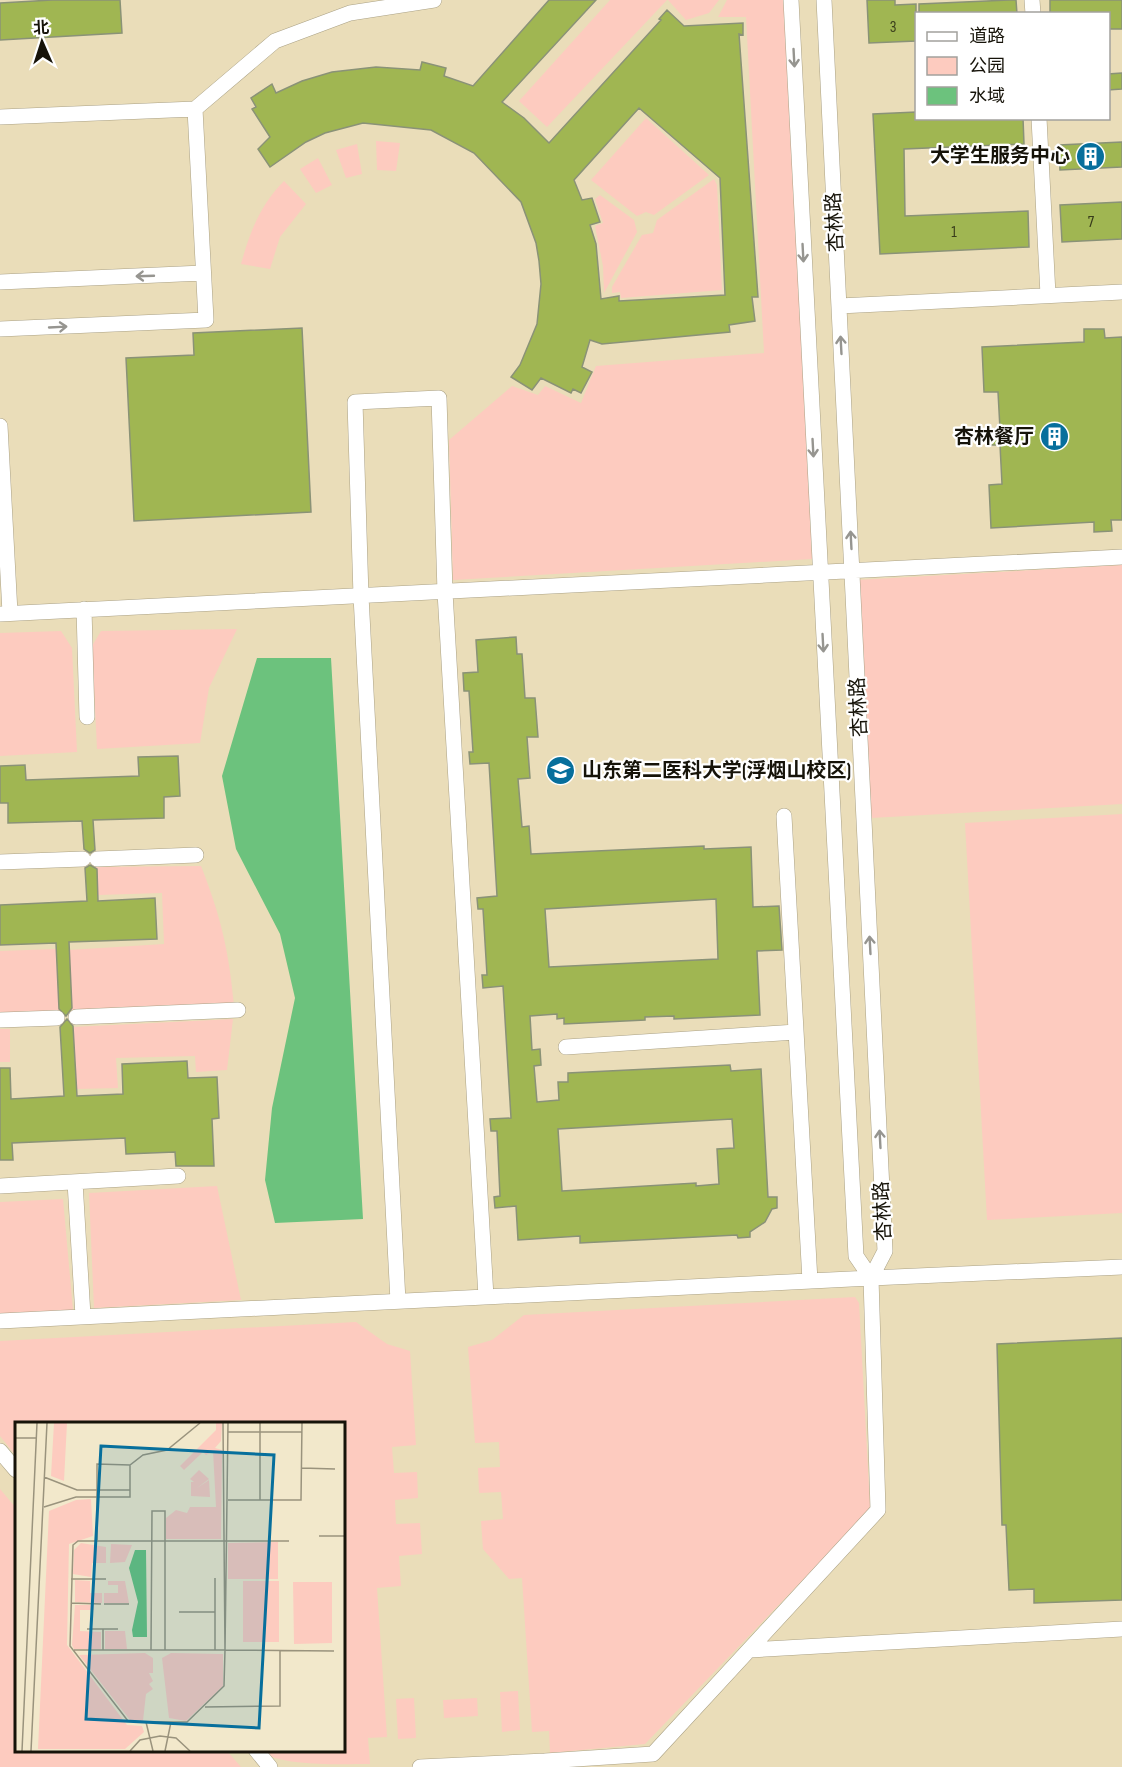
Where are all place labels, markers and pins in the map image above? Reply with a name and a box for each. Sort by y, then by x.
building icon: 大学生服务中心 [1075,140,1107,172]
place label: 大学生服务中心 [930,144,1070,168]
building icon: 杏林餐厅 [1039,421,1071,453]
place label: 杏林餐厅 [954,425,1034,449]
school or university icon: 山东第二医科大学(浮烟山校区) [545,755,577,787]
place label: 山东第二医科大学(浮烟山校区) [582,759,851,783]

